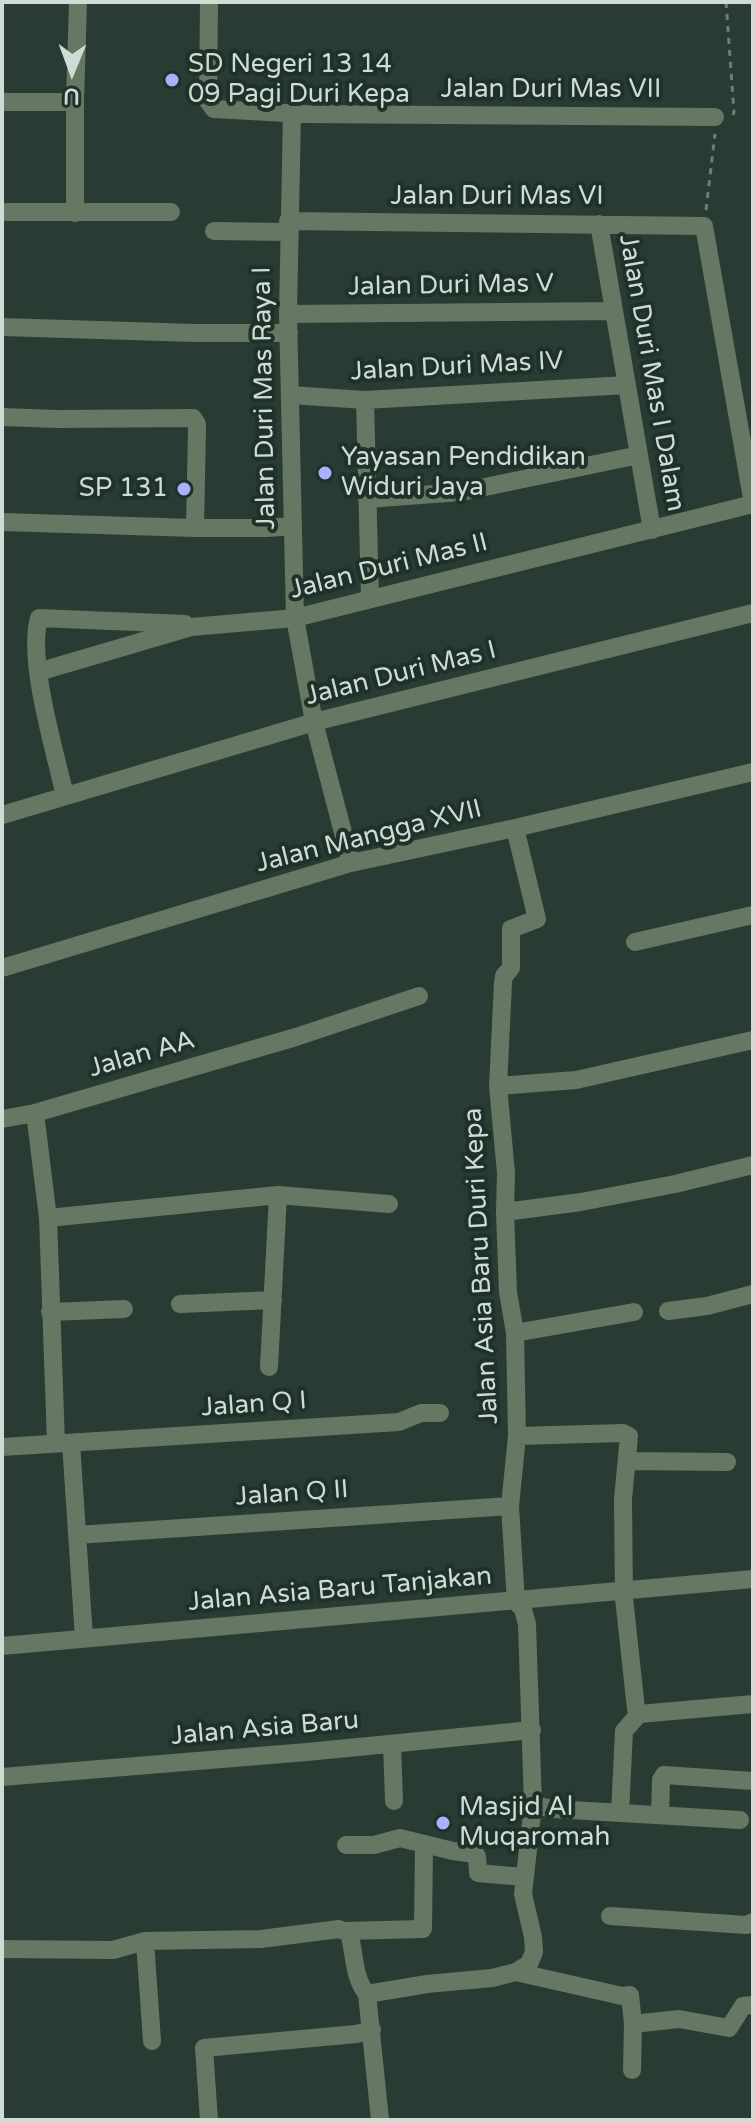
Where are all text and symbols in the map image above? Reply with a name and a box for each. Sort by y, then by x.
north arrow [32,32,112,112]
place label: SD Negeri 13 14 09 Pagi Duri Kepa [188,49,410,110]
marker: SD Negeri 13 14 09 Pagi Duri Kepa [163,71,181,89]
street label: Jalan Duri Mas VII [441,74,661,106]
text: U [63,83,80,109]
street label: Jalan Duri Mas VI [390,181,604,213]
street label: Jalan Duri Mas I Dalam [611,232,691,514]
street label: Jalan Duri Mas Raya I [247,266,283,530]
street label: Jalan Duri Mas V [348,269,554,303]
street label: Jalan Duri Mas IV [350,346,564,388]
place label: Yayasan Pendidikan Widuri Jaya [341,442,586,504]
marker: Yayasan Pendidikan Widuri Jaya [316,464,334,482]
place label: SP 131 [79,473,168,505]
marker: SP 131 [175,480,193,498]
street label: Jalan Duri Mas II [287,527,491,607]
street label: Jalan Duri Mas I [303,635,499,713]
street label: Jalan Mangga XVII [253,794,485,880]
street label: Jalan AA [85,1025,199,1085]
street label: Jalan Asia Baru Duri Kepa [458,1107,506,1425]
street label: Jalan Q I [200,1386,308,1424]
street label: Jalan Q II [234,1474,350,1514]
street label: Jalan Asia Baru Tanjakan [187,1561,493,1619]
street label: Jalan Asia Baru [170,1705,360,1753]
place label: Masjid Al Muqaromah [459,1792,610,1854]
marker: Masjid Al Muqaromah [434,1814,452,1832]

